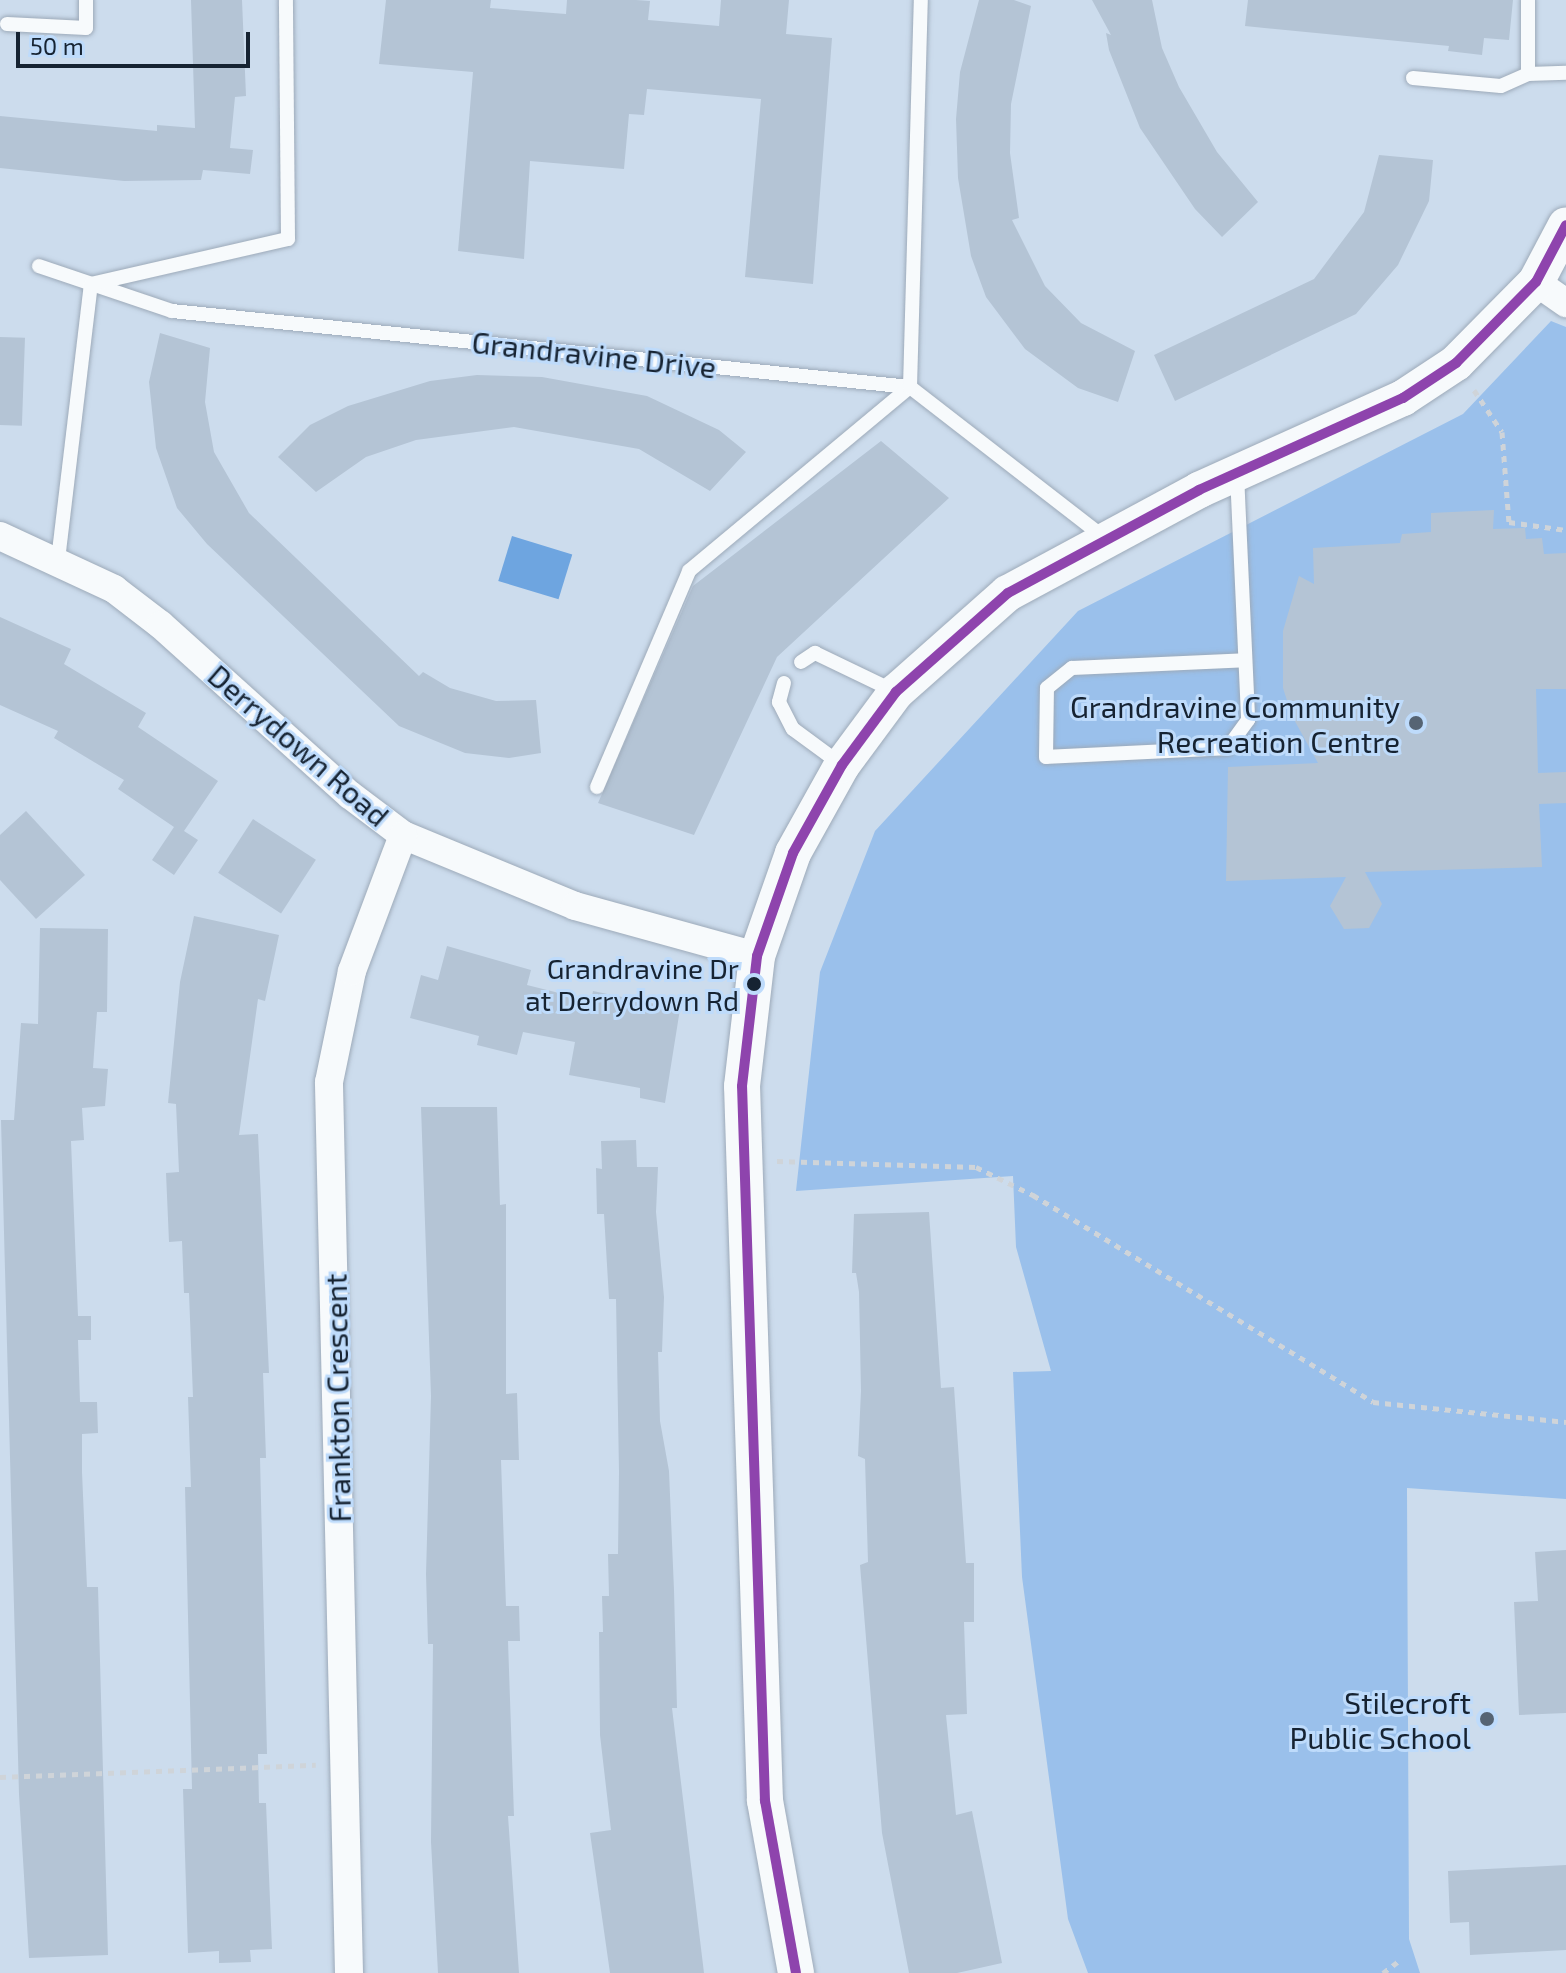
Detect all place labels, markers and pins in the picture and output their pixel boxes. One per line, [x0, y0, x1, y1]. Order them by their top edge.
place label: Grandravine Community Recreation Centre [1070, 688, 1400, 758]
marker: Grandravine Community Recreation Centre [1407, 714, 1425, 732]
place label: Grandravine Dr at Derrydown Rd [525, 951, 739, 1017]
marker: Grandravine Dr at Derrydown Rd [746, 976, 762, 992]
place label: Stilecroft Public School [1289, 1684, 1471, 1754]
marker: Stilecroft Public School [1478, 1710, 1496, 1728]

